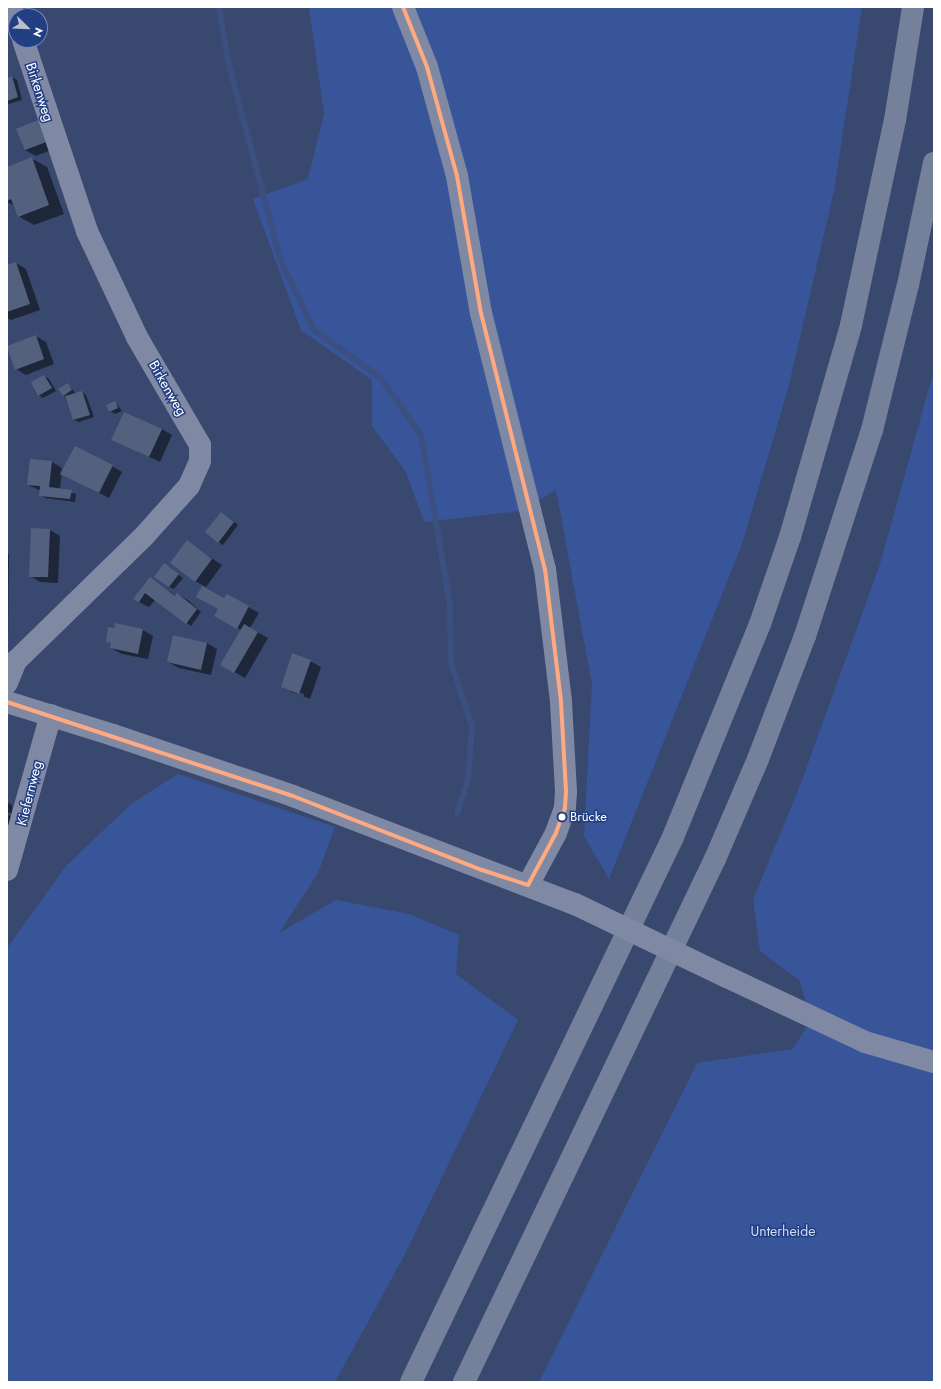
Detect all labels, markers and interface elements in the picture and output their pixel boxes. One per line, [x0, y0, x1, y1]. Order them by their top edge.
north arrow [8, 8, 48, 48]
text: N [29, 25, 47, 39]
street label: Birkenweg [23, 60, 57, 124]
street label: Birkenweg [145, 357, 191, 419]
street label: Kiefernweg [13, 759, 45, 827]
place label: Brücke [570, 809, 607, 825]
marker: Brücke [557, 812, 567, 822]
park label: Unterheide [751, 1223, 815, 1239]

